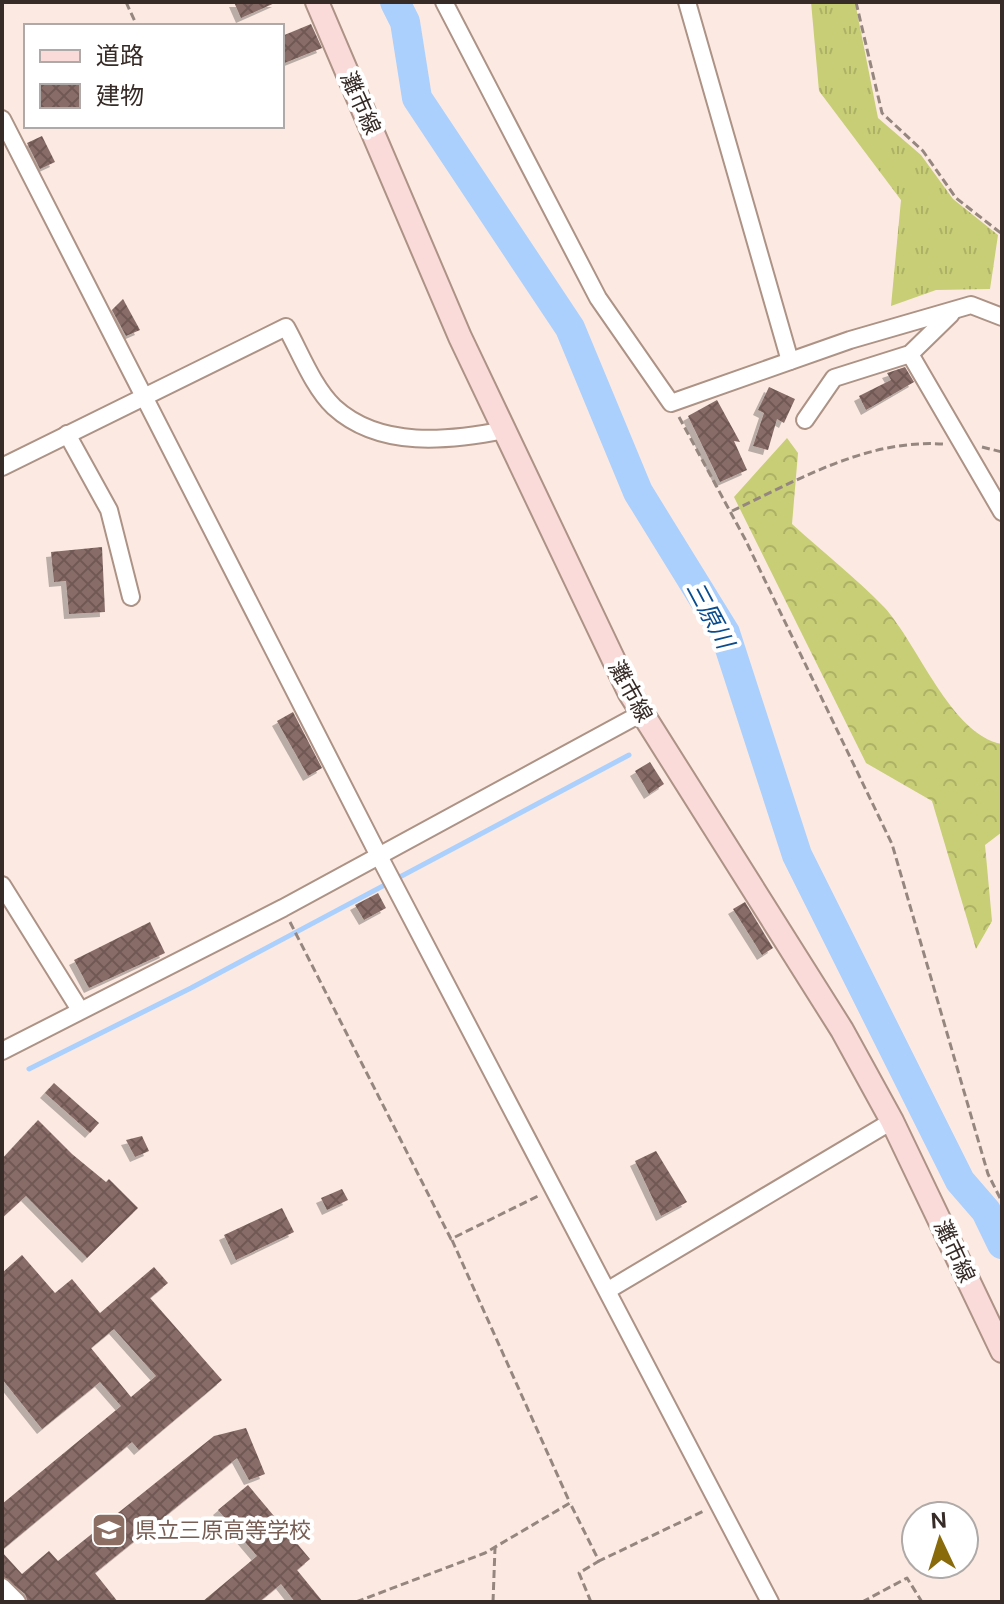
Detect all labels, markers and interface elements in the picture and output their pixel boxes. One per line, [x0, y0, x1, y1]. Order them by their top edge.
legend [24, 24, 284, 128]
text: 道路 [96, 40, 144, 71]
street label: 灘市線 [334, 67, 387, 139]
text: 建物 [96, 80, 144, 111]
water label: 三原川 [680, 576, 742, 656]
street label: 灘市線 [602, 655, 659, 727]
street label: 灘市線 [927, 1215, 982, 1287]
north arrow [900, 1500, 980, 1580]
text: N [930, 1506, 948, 1536]
school or university icon: 県立三原高等学校 [90, 1511, 128, 1549]
place label: 県立三原高等学校 [135, 1516, 311, 1545]

